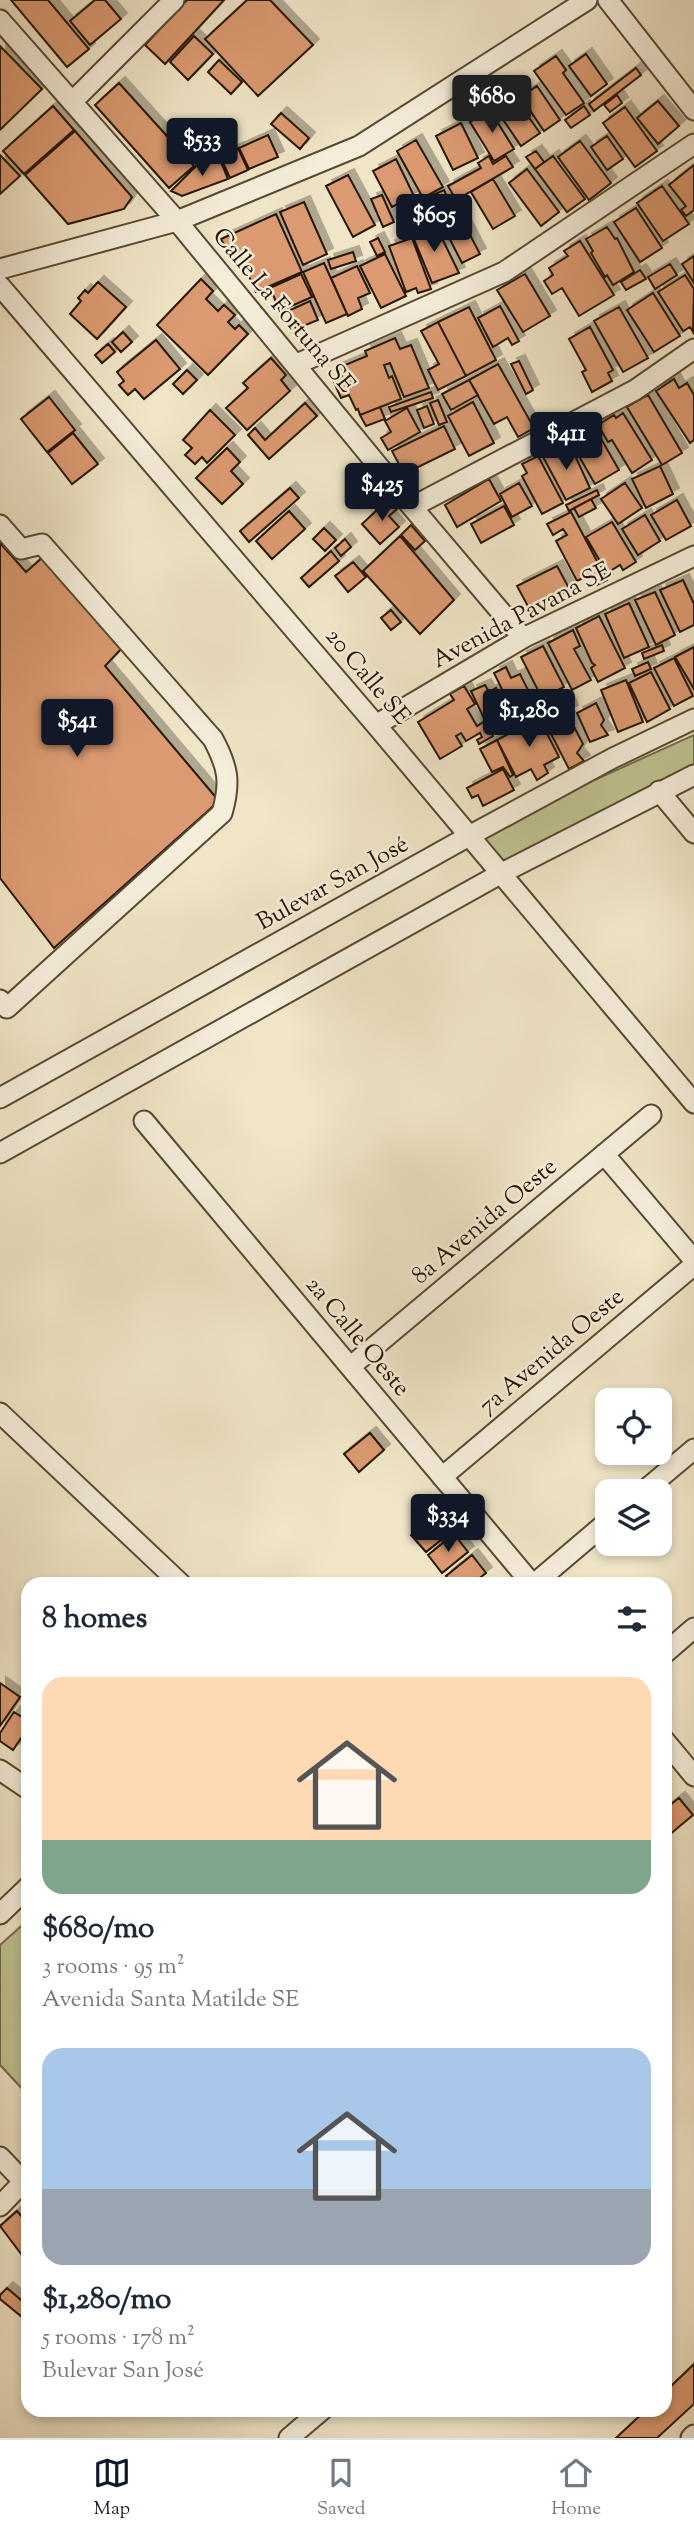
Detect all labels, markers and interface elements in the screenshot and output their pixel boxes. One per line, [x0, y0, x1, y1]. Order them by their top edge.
pin: $680 [451, 76, 533, 135]
text: $680 [468, 81, 516, 114]
pin: $533 [161, 118, 243, 178]
text: $533 [183, 124, 221, 157]
pin: $605 [393, 194, 475, 254]
text: $605 [412, 200, 456, 233]
street label: Calle La Fortuna SE [204, 221, 363, 401]
pin: $411 [525, 412, 607, 472]
text: $411 [546, 418, 586, 451]
pin: $425 [341, 463, 423, 523]
text: $425 [361, 469, 403, 502]
street label: Avenida Pavana SE [426, 554, 618, 678]
street label: 20 Calle SE [316, 621, 418, 733]
pin: $1,280 [472, 690, 586, 749]
text: $1,280 [499, 695, 559, 728]
pin: $541 [36, 700, 118, 759]
text: $541 [57, 705, 97, 738]
street label: Bulevar San José [251, 828, 415, 940]
street label: 8a Avenida Oeste [405, 1151, 565, 1293]
street label: 2a Calle Oeste [297, 1270, 417, 1404]
street label: 7a Avenida Oeste [472, 1281, 632, 1423]
map controls [595, 1388, 672, 1556]
button: locate [595, 1388, 672, 1465]
button: layers [595, 1479, 672, 1556]
pin: $334 [407, 1494, 489, 1554]
text: $334 [427, 1500, 469, 1533]
text: 8 homes [42, 1598, 147, 1641]
icon: filters [613, 1600, 651, 1638]
icon: home [284, 1722, 410, 1848]
text: $680/mo [42, 1908, 155, 1951]
text: 3 rooms · 95 m² [42, 1951, 185, 1984]
text: Avenida Santa Matilde SE [42, 1984, 299, 2017]
icon: home [284, 2093, 410, 2219]
text: $1,280/mo [42, 2279, 171, 2322]
text: 5 rooms · 178 m² [42, 2322, 195, 2355]
text: Bulevar San José [42, 2355, 204, 2388]
tab: Map [93, 2454, 131, 2523]
tab: Saved [317, 2454, 365, 2523]
tab: Home [551, 2454, 601, 2523]

